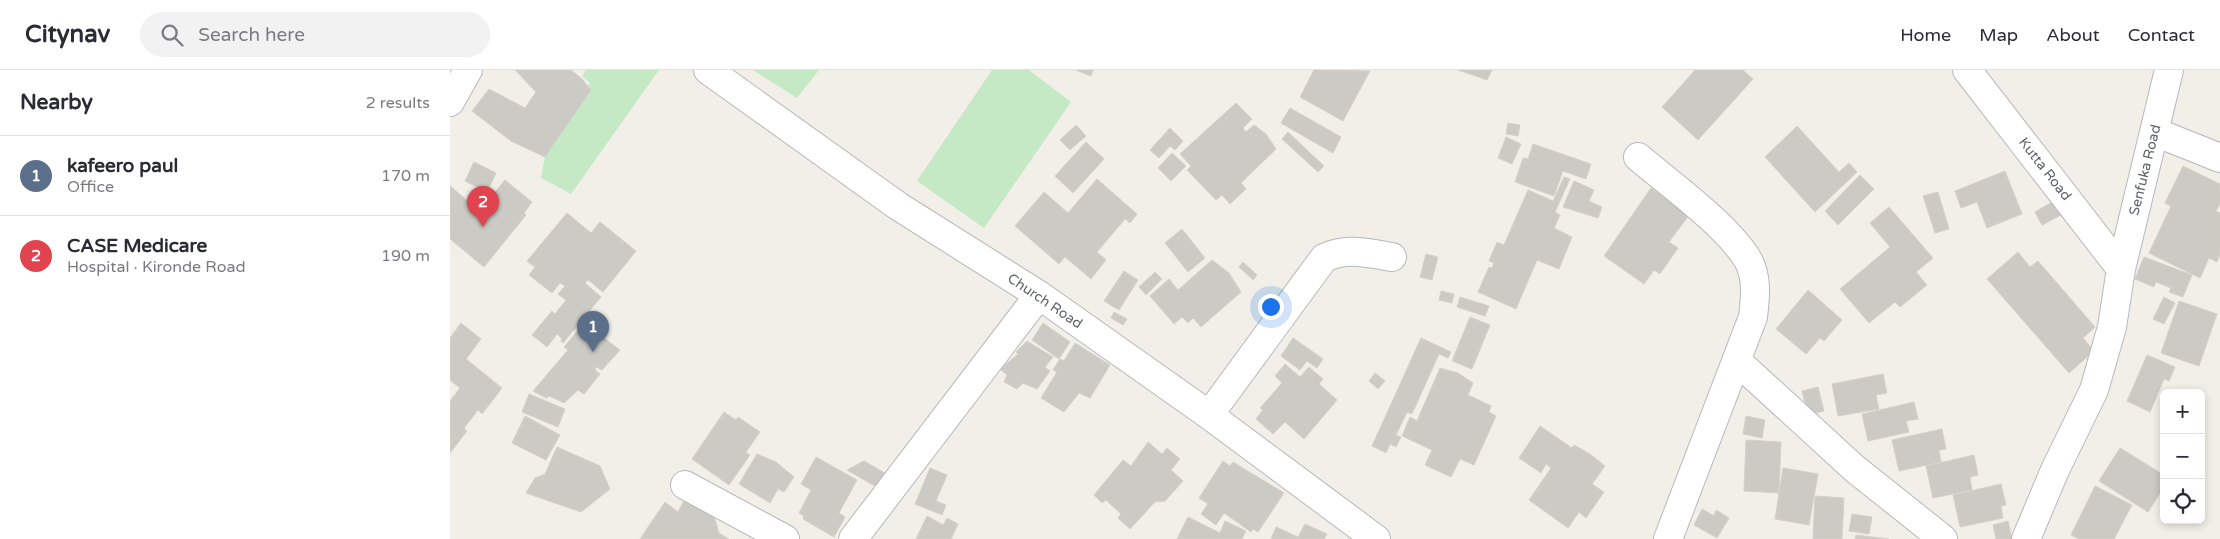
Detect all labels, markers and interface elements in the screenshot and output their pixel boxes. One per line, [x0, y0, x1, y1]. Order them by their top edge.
search box [140, 12, 490, 57]
text: Citynav [25, 20, 110, 49]
icon: search [158, 21, 186, 49]
text: Search here [198, 24, 305, 46]
text: Home [1900, 24, 1951, 46]
text: Map [1979, 24, 2018, 46]
text: About [2046, 24, 2100, 46]
text: Contact [2128, 24, 2195, 46]
text: Nearby [20, 90, 93, 115]
text: 2 results [366, 93, 430, 113]
street label: Senfuka Road [2126, 123, 2164, 217]
street label: Kutta Road [2015, 134, 2075, 204]
text: kafeero paul [67, 155, 178, 177]
text: 1 [31, 166, 41, 186]
text: 170 m [381, 166, 430, 186]
text: Office [67, 177, 114, 197]
pin: 2 [467, 186, 499, 227]
text: CASE Medicare [67, 235, 207, 257]
text: 2 [31, 246, 41, 266]
text: 190 m [381, 246, 430, 266]
text: Hospital · Kironde Road [67, 257, 246, 277]
street label: Church Road [1004, 270, 1086, 332]
your location [1258, 294, 1284, 320]
pin: 1 [577, 311, 609, 352]
map controls [2160, 389, 2205, 524]
button: + [2160, 389, 2205, 434]
button: − [2160, 434, 2205, 479]
button: locate [2160, 479, 2205, 524]

